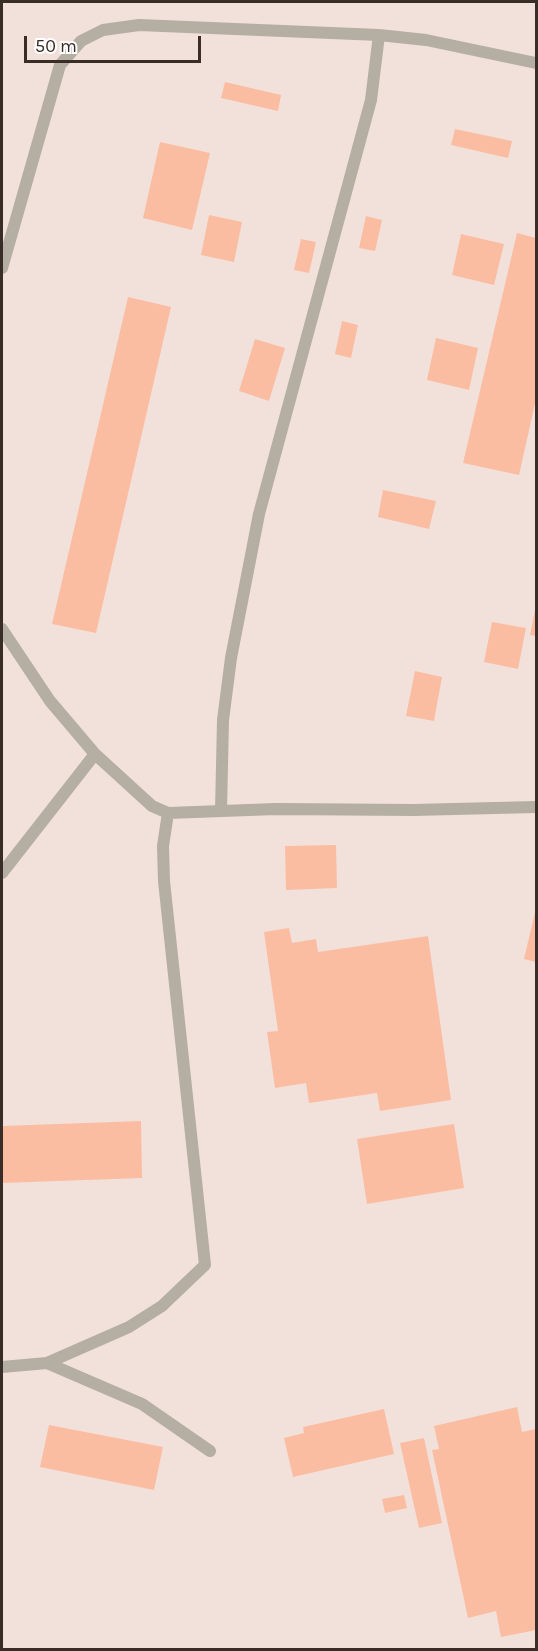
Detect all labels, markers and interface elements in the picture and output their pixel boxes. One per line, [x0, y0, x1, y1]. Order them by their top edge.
scale bar [27, 24, 204, 62]
text: 50 m [35, 35, 77, 57]

